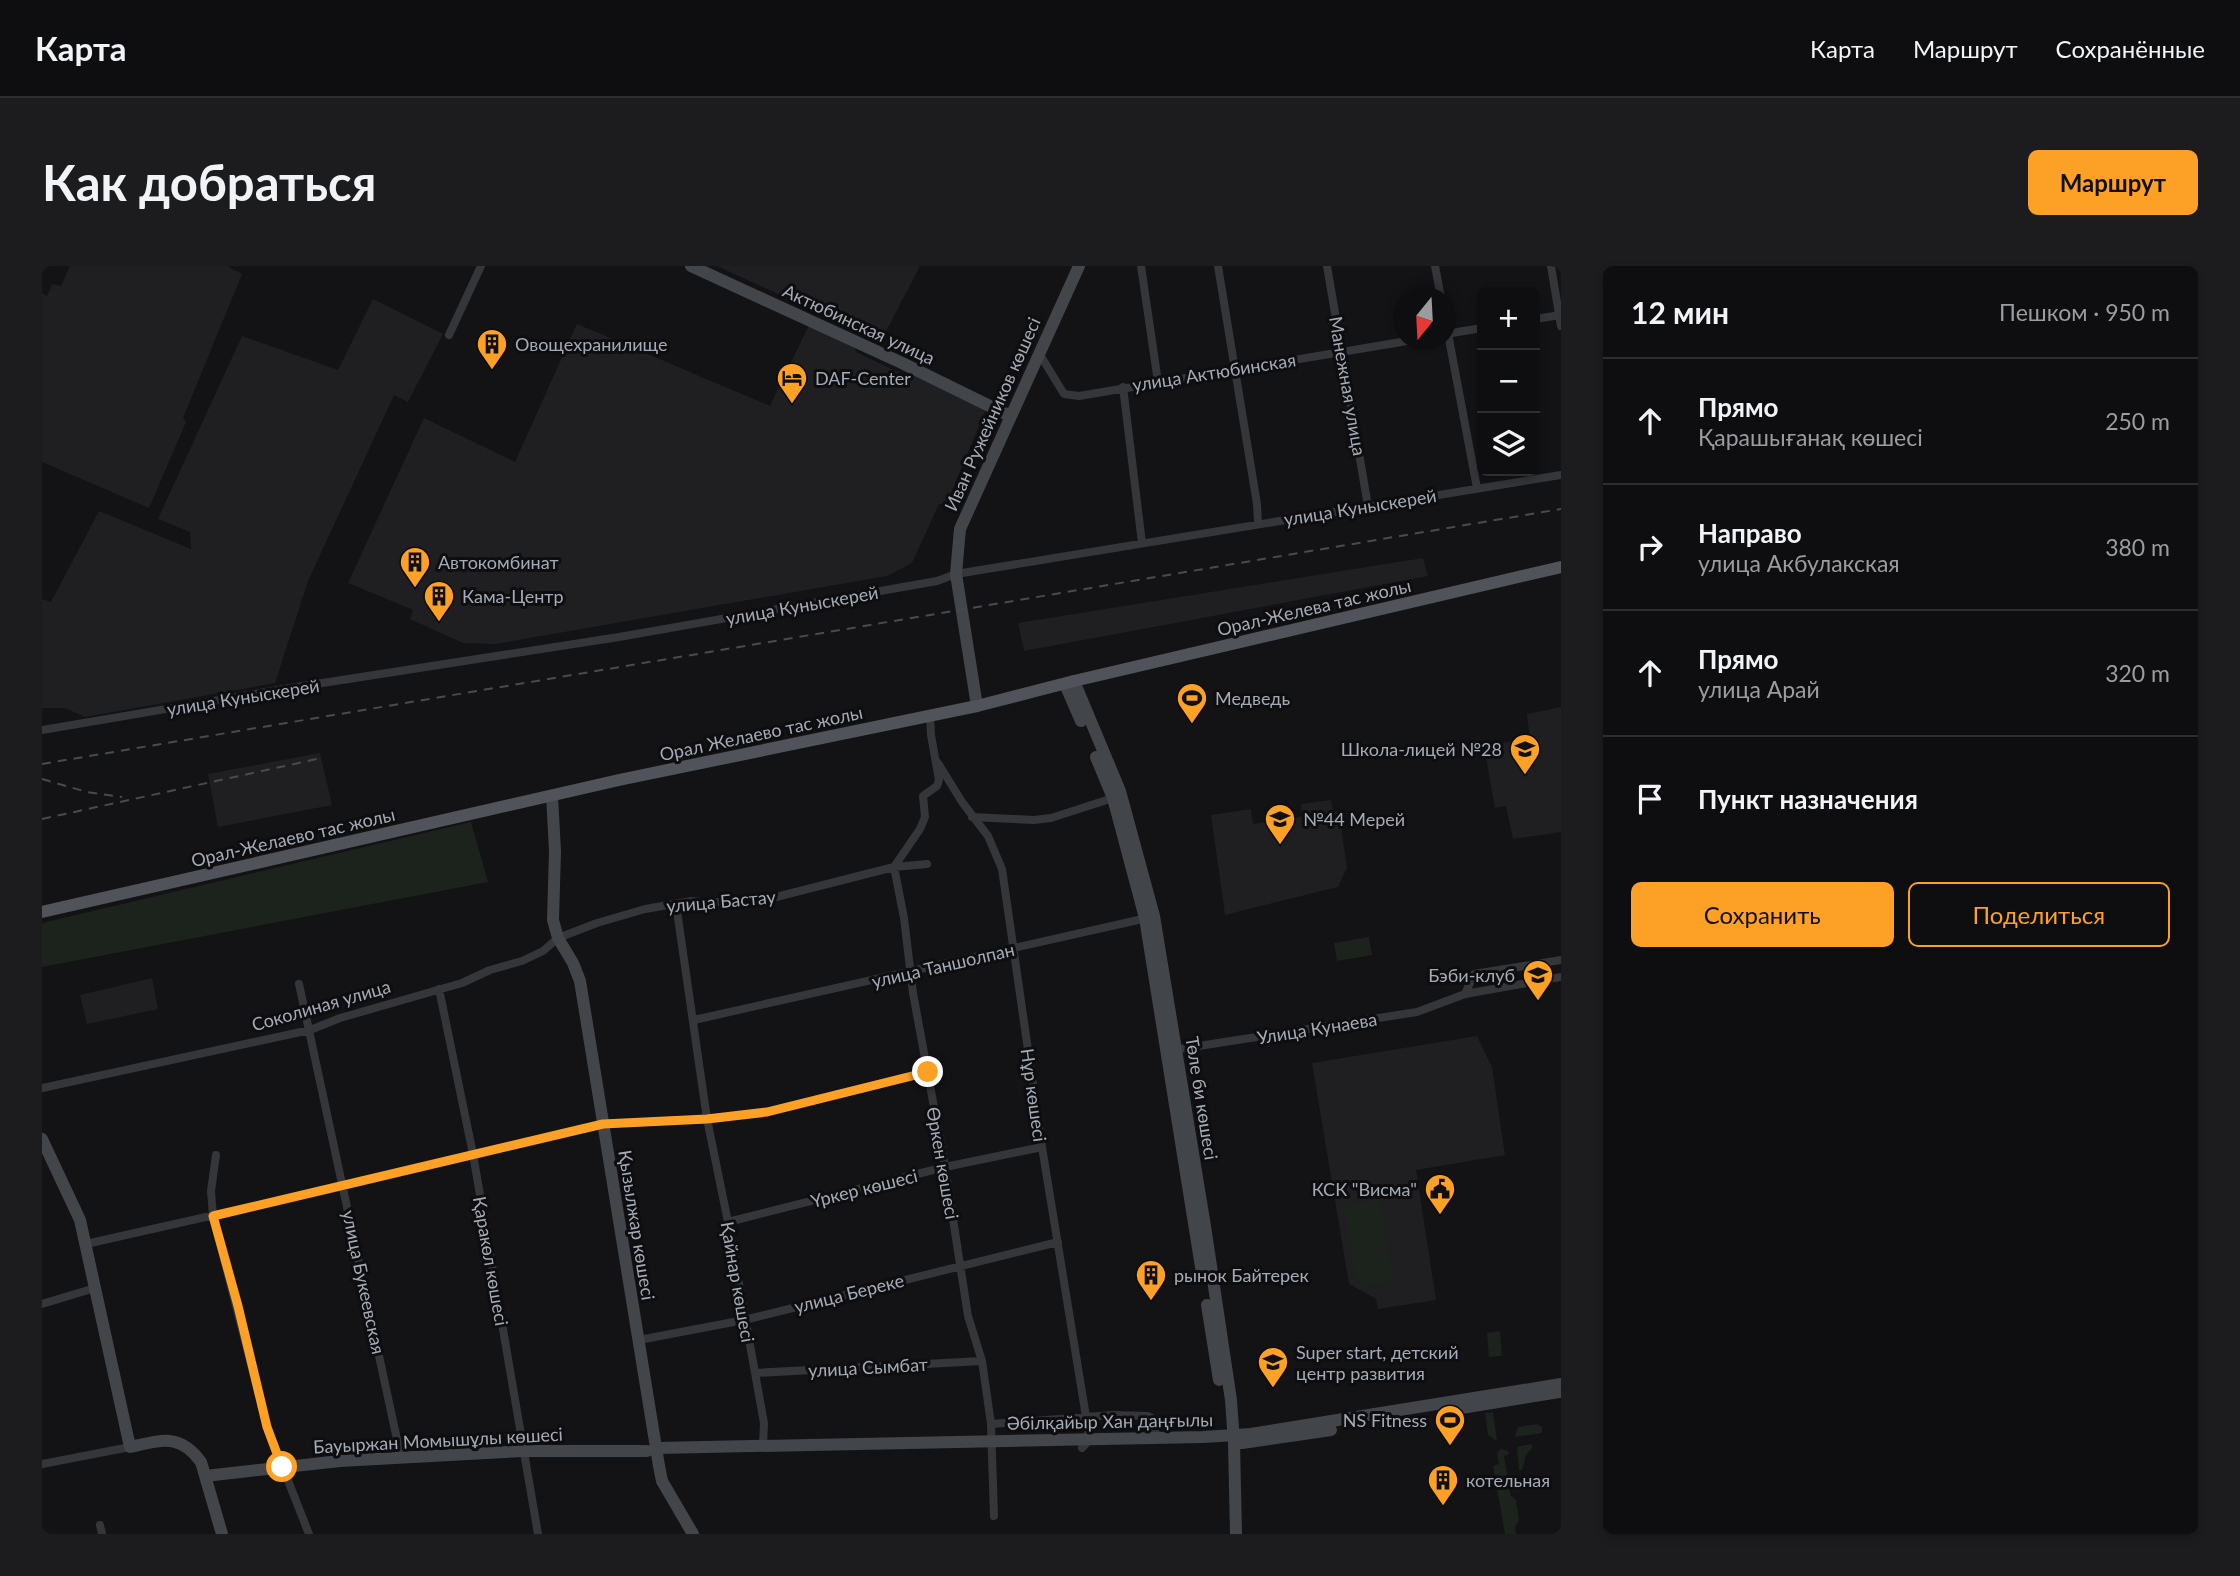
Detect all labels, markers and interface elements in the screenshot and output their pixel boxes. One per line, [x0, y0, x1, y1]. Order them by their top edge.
text: Карта [35, 28, 126, 68]
text: Карта [1810, 34, 1875, 63]
text: Маршрут [1913, 34, 2018, 63]
text: Сохранённые [2056, 34, 2205, 63]
button: Маршрут [2028, 150, 2198, 215]
text: Как добраться [42, 153, 376, 211]
street label: Актюбинская улица [780, 279, 938, 369]
north arrow [1393, 287, 1456, 350]
map controls [1477, 287, 1540, 476]
button: + [1477, 287, 1540, 350]
text: 12 мин [1631, 294, 1729, 330]
text: Пешком · 950 m [1999, 298, 2170, 326]
street label: Иван Ружейников көшесі [939, 314, 1045, 514]
street label: Манежная улица [1325, 315, 1371, 457]
building icon: Овощехранилище [475, 327, 509, 371]
place label: Овощехранилище [515, 333, 667, 355]
street label: улица Актюбинская [1131, 348, 1297, 396]
button: − [1477, 350, 1540, 413]
hotel icon: DAF-Center [775, 361, 809, 405]
place label: DAF-Center [815, 367, 911, 389]
text: Прямо [1698, 391, 1779, 423]
icon: ahead [1631, 402, 1669, 440]
text: 250 m [2105, 407, 2170, 435]
button: layers [1477, 413, 1540, 476]
text: Қарашығанақ көшесі [1698, 423, 1923, 451]
street label: улица Куныскерей [1282, 484, 1438, 530]
text: Направо [1698, 517, 1802, 549]
icon: right [1631, 528, 1669, 566]
text: 380 m [2105, 533, 2170, 561]
building icon: Автокомбинат [398, 545, 432, 589]
text: улица Акбулакская [1698, 549, 1900, 577]
place label: Автокомбинат [438, 551, 559, 573]
street label: Орал-Желева тас жолы [1215, 574, 1413, 640]
building icon: Кама-Центр [422, 579, 456, 623]
street label: улица Куныскерей [724, 581, 880, 629]
place label: Кама-Центр [462, 585, 564, 607]
text: Прямо [1698, 643, 1779, 675]
icon: ahead [1631, 654, 1669, 692]
text: 320 m [2105, 659, 2170, 687]
street label: улица Куныскерей [165, 674, 321, 720]
text: улица Арай [1698, 675, 1820, 703]
sports icon: Медведь [1175, 681, 1209, 725]
place label: Медведь [1215, 687, 1290, 709]
street label: Орал Желаево тас жолы [657, 701, 865, 765]
school or university icon: Школа-лицей №28 [1508, 732, 1542, 776]
place label: Школа-лицей №28 [1341, 738, 1502, 760]
icon: arrive [1631, 780, 1669, 818]
text: Пункт назначения [1698, 783, 1918, 815]
school or university icon: №44 Мерей [1263, 802, 1297, 846]
street label: Орал-Желаево тас жолы [189, 803, 397, 871]
place label: №44 Мерей [1303, 808, 1405, 830]
button: Сохранить [1631, 882, 1894, 947]
button: Поделиться [1908, 882, 2170, 947]
street label: улица Бастау [666, 885, 777, 917]
street label: улица Таншолпан [869, 938, 1017, 992]
school or university icon: Бэби-клуб [1521, 958, 1555, 1002]
place label: Бэби-клуб [1428, 964, 1515, 986]
street label: Соколиная улица [249, 975, 393, 1035]
street label: Улица Кунаева [1256, 1008, 1378, 1048]
street label: Төле би көшесі [1181, 1035, 1223, 1161]
street label: Нұр көшесі [1017, 1047, 1051, 1143]
route end [912, 1056, 943, 1087]
street label: Өркен көшесі [922, 1105, 964, 1221]
street label: Қызылжар көшесі [614, 1148, 660, 1302]
street label: Үркер көшесі [808, 1164, 920, 1212]
public building icon: КСК "Висма" [1423, 1172, 1457, 1216]
place label: КСК "Висма" [1312, 1178, 1417, 1200]
street label: Қаракөл көшесі [469, 1195, 513, 1327]
street label: улица Букеевская [338, 1208, 390, 1356]
street label: Қайнар көшесі [717, 1220, 759, 1344]
building icon: рынок Байтерек [1134, 1258, 1168, 1302]
place label: рынок Байтерек [1174, 1264, 1310, 1286]
street label: улица Береке [792, 1269, 906, 1317]
place label: Super start, детский центр развития [1296, 1341, 1459, 1384]
school or university icon: Super start, детский центр развития [1256, 1345, 1290, 1389]
street label: улица Сымбат [808, 1353, 928, 1381]
sports icon: NS Fitness [1433, 1403, 1467, 1447]
street label: Әбілқайыр Хан даңғылы [1007, 1408, 1213, 1434]
place label: NS Fitness [1343, 1409, 1427, 1431]
street label: Бауыржан Момышұлы көшесі [313, 1422, 563, 1458]
route start [266, 1451, 297, 1482]
building icon: котельная [1426, 1463, 1460, 1507]
place label: котельная [1466, 1469, 1550, 1491]

